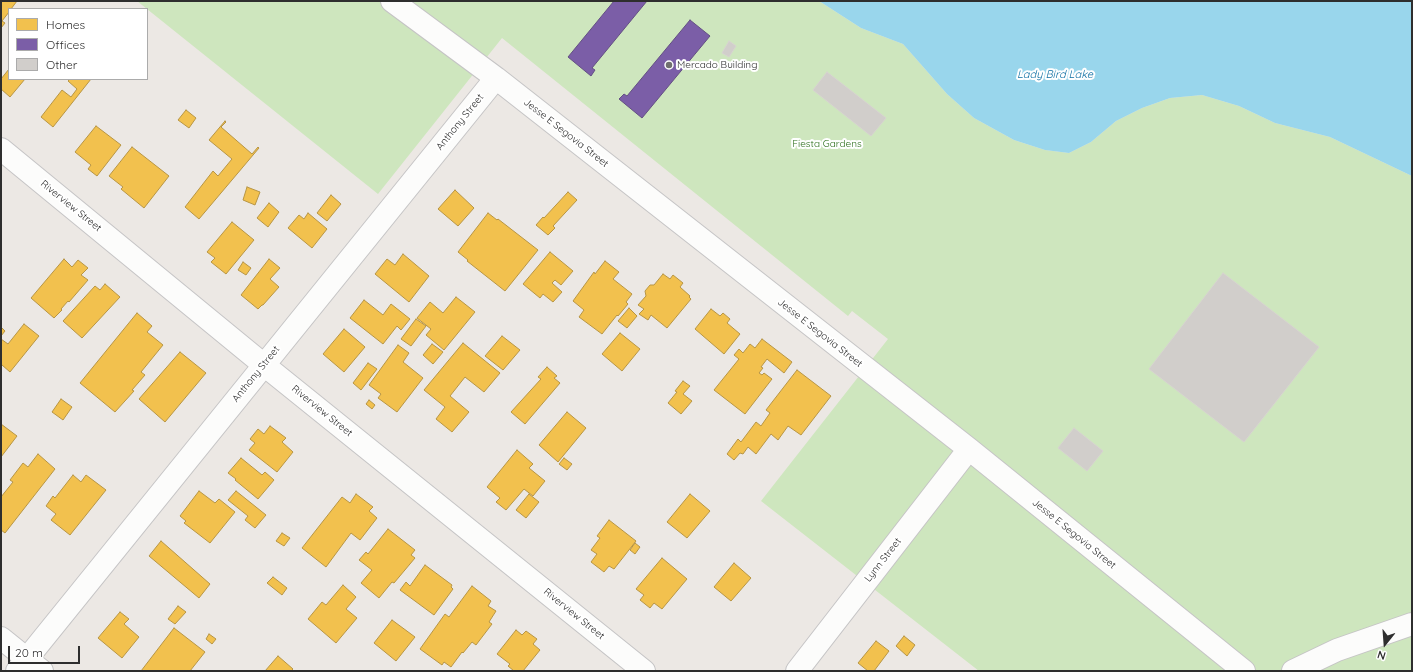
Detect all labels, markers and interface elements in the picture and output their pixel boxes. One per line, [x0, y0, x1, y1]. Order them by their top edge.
legend [8, 8, 148, 80]
text: Homes [46, 17, 85, 32]
text: Offices [46, 37, 85, 52]
text: Other [46, 57, 77, 72]
place label: Mercado Building [677, 59, 757, 71]
marker: Mercado Building [664, 60, 674, 70]
water label: Lady Bird Lake [1017, 68, 1093, 82]
street label: Anthony Street [434, 91, 486, 153]
street label: Jesse E Segovia Street [521, 96, 611, 170]
park label: Fiesta Gardens [792, 138, 862, 150]
street label: Riverview Street [38, 178, 104, 234]
street label: Jesse E Segovia Street [775, 296, 865, 370]
street label: Anthony Street [230, 343, 282, 405]
street label: Riverview Street [289, 383, 355, 439]
street label: Jesse E Segovia Street [1030, 497, 1118, 571]
street label: Lynn Street [862, 536, 904, 584]
street label: Riverview Street [541, 586, 607, 642]
north arrow [1365, 624, 1405, 664]
scale bar [10, 638, 82, 664]
text: 20 m [15, 645, 43, 660]
text: N [1376, 648, 1387, 663]

